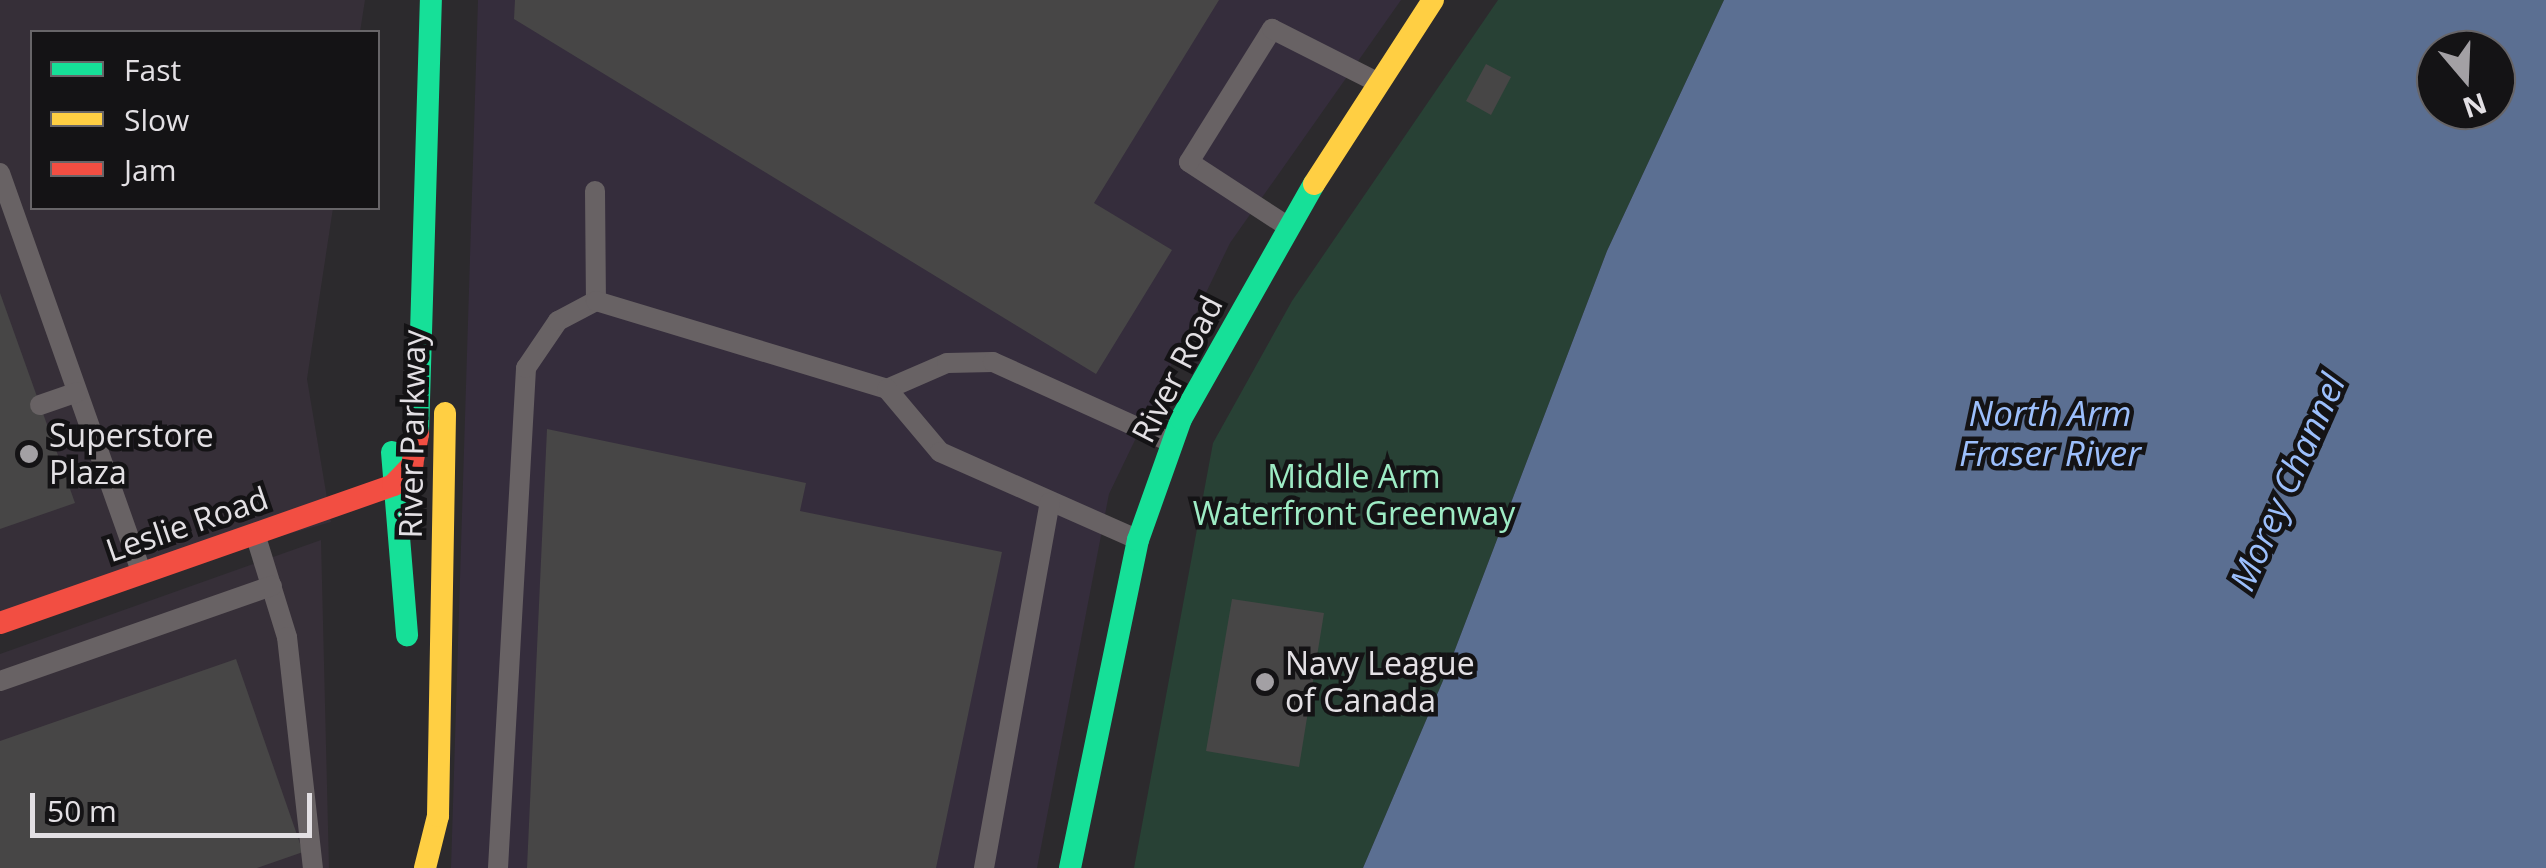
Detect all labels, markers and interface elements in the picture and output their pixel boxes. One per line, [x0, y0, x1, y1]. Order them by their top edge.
legend [30, 30, 380, 210]
north arrow [2416, 30, 2516, 130]
text: Fast [124, 49, 181, 90]
text: N [2458, 85, 2492, 128]
text: Slow [124, 99, 189, 140]
text: Jam [124, 149, 177, 190]
street label: River Road [1124, 289, 1230, 449]
street label: River Parkway [391, 329, 433, 539]
water label: Morey Channel [2221, 367, 2353, 597]
water label: North Arm Fraser River [1959, 392, 2141, 474]
place label: Superstore Plaza [49, 417, 214, 492]
marker: Superstore Plaza [18, 443, 40, 465]
park label: Middle Arm Waterfront Greenway [1193, 458, 1515, 533]
street label: Leslie Road [101, 478, 273, 570]
place label: Navy League of Canada [1285, 645, 1475, 720]
marker: Navy League of Canada [1254, 671, 1276, 693]
scale bar [35, 773, 318, 835]
text: 50 m [47, 790, 117, 831]

